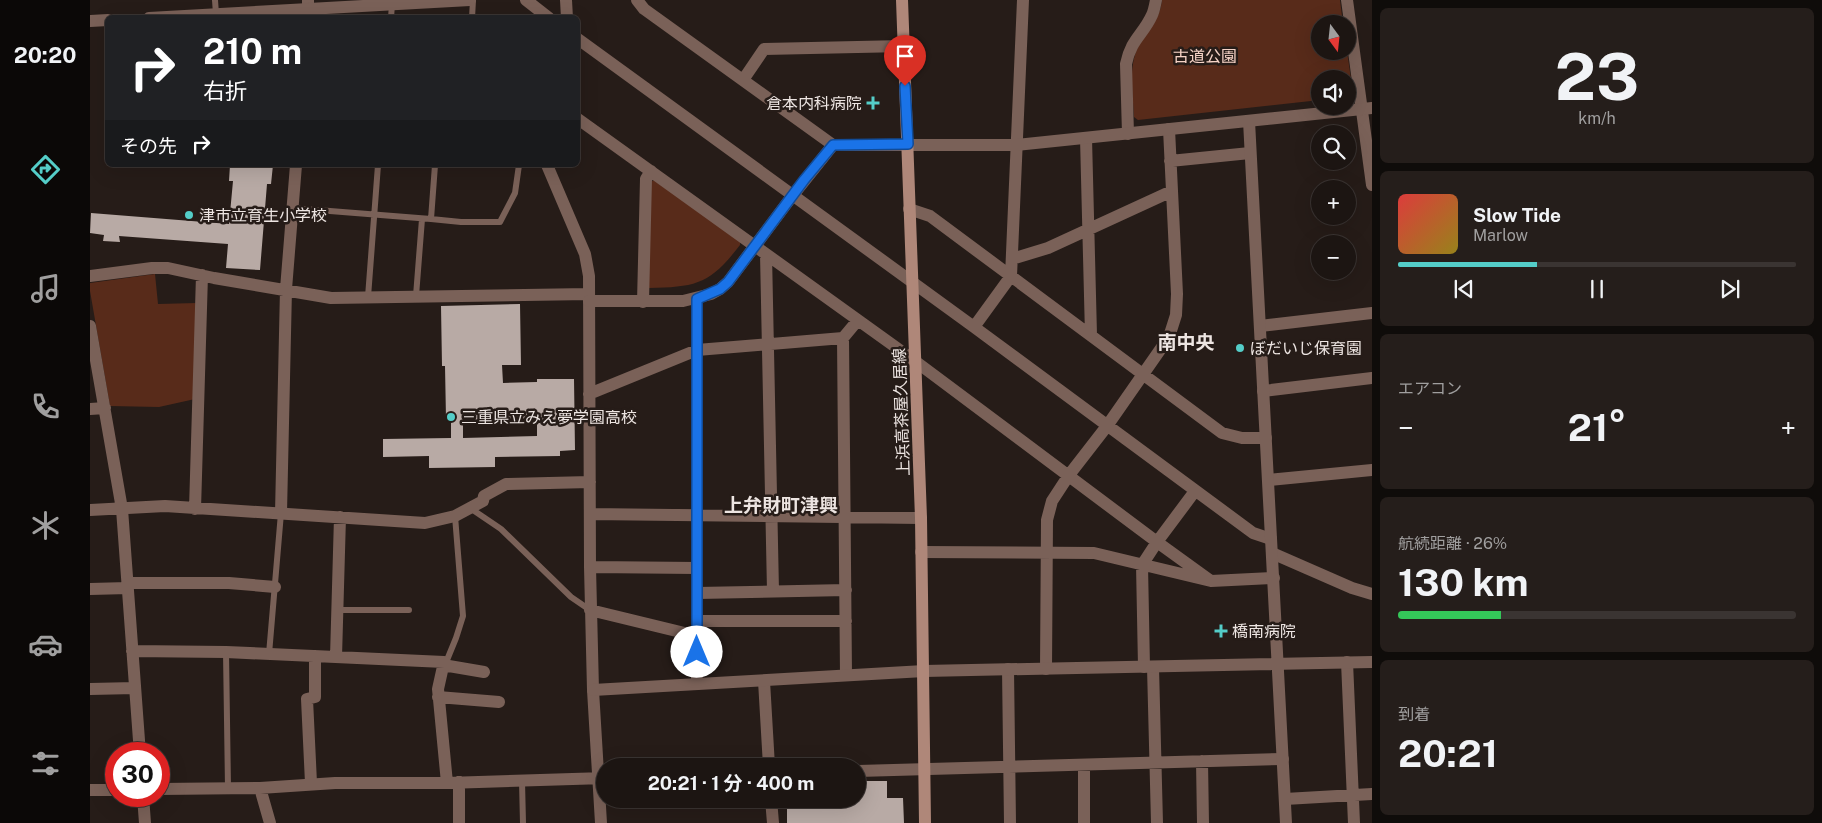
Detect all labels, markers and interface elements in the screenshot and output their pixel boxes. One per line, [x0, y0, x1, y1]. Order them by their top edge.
north arrow [1311, 15, 1356, 60]
map controls [1311, 15, 1356, 280]
text: 210 m [203, 31, 302, 72]
icon: right [120, 35, 185, 100]
pin [884, 35, 926, 86]
text: 23 [1555, 38, 1639, 115]
text: 20:20 [14, 42, 76, 68]
icon: arrive [891, 42, 919, 70]
park label: 古道公園 [1173, 47, 1237, 66]
button: sound [1311, 70, 1356, 115]
text: 右折 [203, 78, 247, 104]
place label: 倉本内科病院 [766, 94, 862, 113]
marker: 倉本内科病院 [866, 96, 880, 110]
text: km/h [1578, 109, 1616, 128]
button: search [1311, 125, 1356, 170]
icon: right [187, 130, 215, 158]
text: その先 [120, 135, 177, 157]
icon: directions [28, 152, 63, 187]
button: + [1311, 180, 1356, 225]
text: Slow Tide [1473, 204, 1561, 226]
place label: 津市立育生小学校 [199, 206, 327, 225]
marker: 津市立育生小学校 [183, 209, 195, 221]
text: Marlow [1473, 226, 1528, 245]
button: − [1311, 235, 1356, 280]
icon: music [28, 271, 63, 306]
icon: previous [1450, 275, 1478, 303]
icon: pause [1583, 275, 1611, 303]
icon: next [1716, 275, 1744, 303]
district label: 南中央 [1157, 331, 1215, 353]
place label: ぼだいじ保育園 [1250, 339, 1362, 358]
marker: ぼだいじ保育園 [1234, 342, 1246, 354]
street label: 上浜高茶屋久居線 [890, 348, 913, 476]
text: エアコン [1398, 379, 1462, 398]
icon: phone [28, 389, 63, 424]
text: 21° [1568, 405, 1626, 450]
place label: 三重県立みえ夢学園高校 [461, 408, 637, 427]
marker: 三重県立みえ夢学園高校 [445, 411, 457, 423]
text: − [1398, 411, 1414, 444]
text: + [1780, 411, 1796, 444]
district label: 上弁財町津興 [724, 494, 838, 516]
icon: climate [28, 508, 63, 543]
text: 航続距離 · 26% [1398, 534, 1507, 553]
text: 130 km [1398, 560, 1529, 605]
place label: 橋南病院 [1232, 622, 1296, 641]
marker: 橋南病院 [1214, 624, 1228, 638]
position arrow [670, 625, 722, 677]
icon: car [28, 627, 63, 662]
text: 到着 [1398, 705, 1430, 724]
text: 20:21 [1398, 731, 1498, 776]
speed limit sign: 30 [105, 742, 170, 807]
icon: filters [28, 746, 63, 781]
text: 20:21 · 1 分 · 400 m [648, 772, 814, 794]

